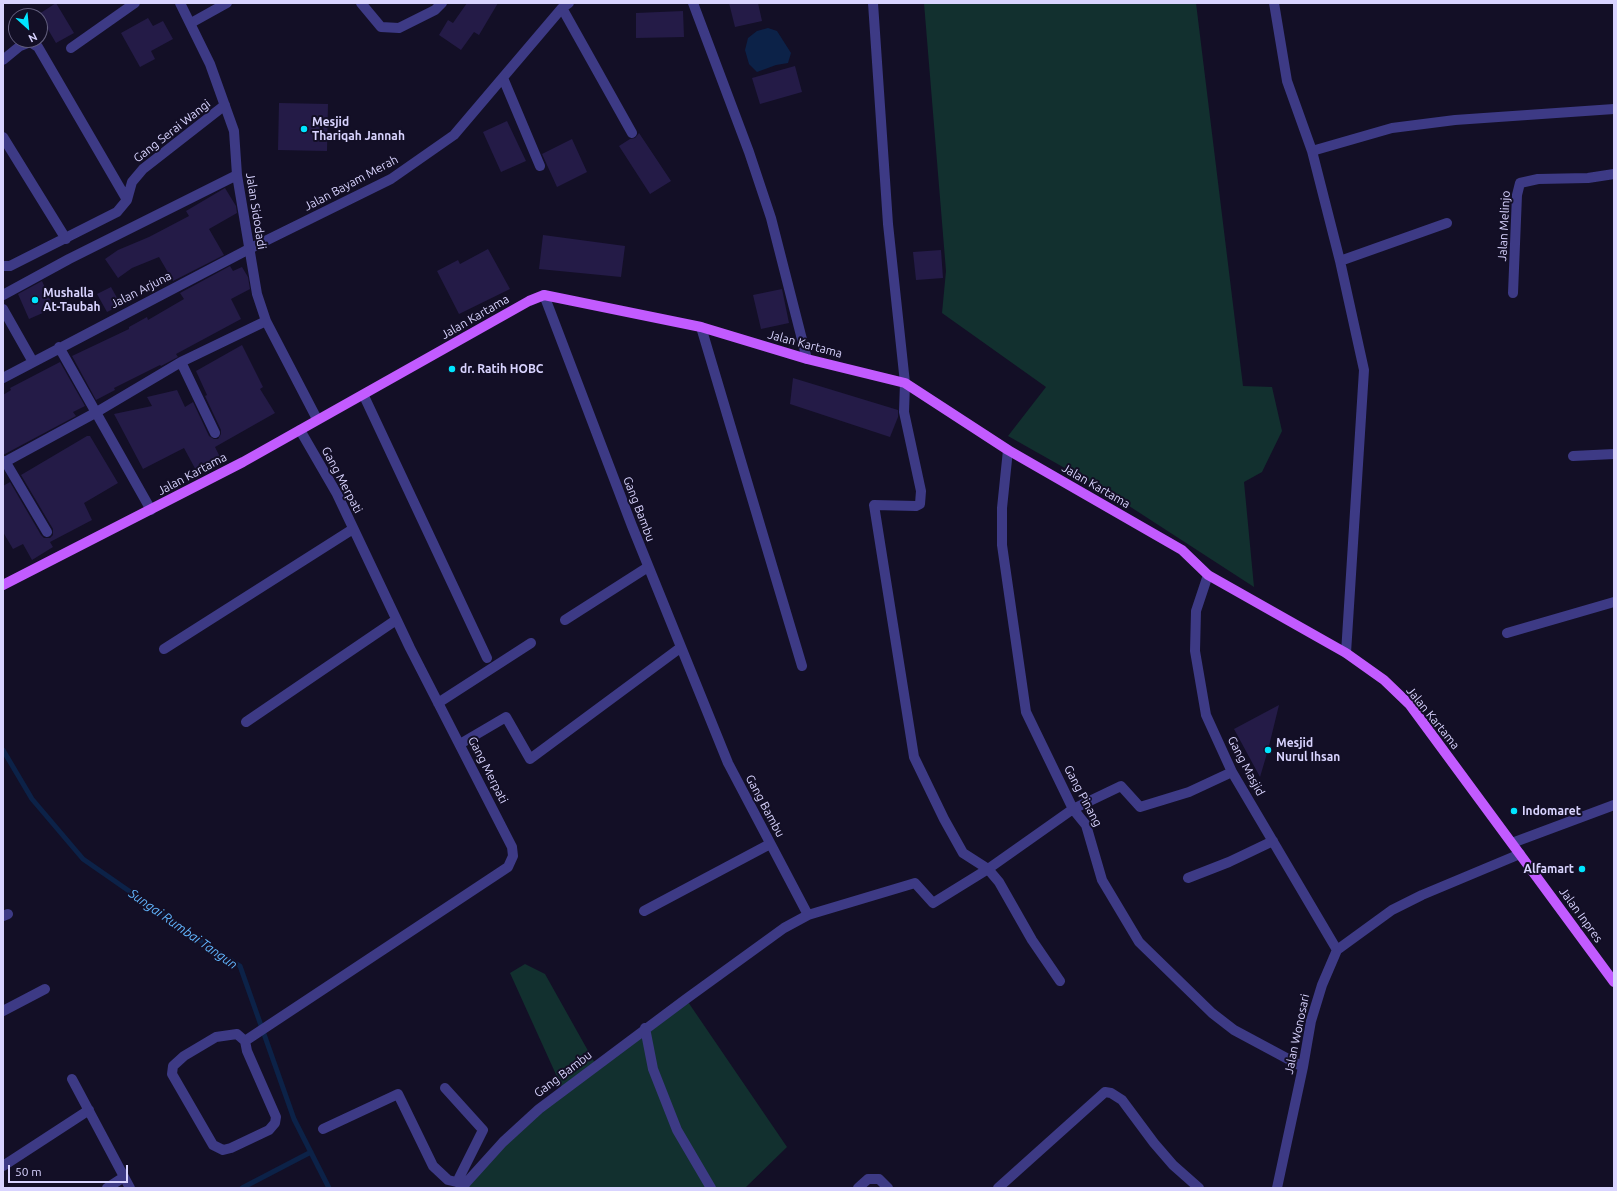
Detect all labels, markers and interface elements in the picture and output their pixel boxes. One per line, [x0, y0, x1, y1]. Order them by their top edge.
north arrow [8, 8, 48, 48]
text: N [27, 31, 39, 45]
street label: Gang Serai Wangi [131, 97, 213, 165]
place label: Mesjid Thariqah Jannah [312, 115, 405, 143]
marker: Mesjid Thariqah Jannah [299, 124, 309, 134]
street label: Jalan Bayam Merah [302, 152, 400, 214]
street label: Jalan Sidodadi [243, 172, 269, 250]
street label: Jalan Melinjo [1495, 190, 1513, 262]
street label: Jalan Arjuna [108, 269, 174, 311]
place label: Mushalla At-Taubah [43, 286, 100, 314]
street label: Jalan Kartama [438, 292, 512, 342]
marker: Mushalla At-Taubah [30, 295, 40, 305]
street label: Jalan Kartama [766, 327, 844, 361]
place label: dr. Ratih HOBC [460, 362, 544, 376]
marker: dr. Ratih HOBC [447, 364, 457, 374]
street label: Gang Merpati [318, 444, 366, 516]
street label: Jalan Kartama [155, 450, 229, 498]
street label: Jalan Kartama [1059, 461, 1133, 511]
street label: Gang Bambu [620, 474, 658, 544]
street label: Jalan Kartama [1403, 684, 1463, 752]
street label: Gang Merpati [465, 734, 511, 806]
street label: Gang Masjid [1224, 734, 1268, 798]
place label: Mesjid Nurul Ihsan [1276, 736, 1340, 764]
marker: Mesjid Nurul Ihsan [1263, 745, 1273, 755]
street label: Gang Pinang [1061, 763, 1105, 829]
street label: Gang Bambu [743, 772, 787, 840]
place label: Indomaret [1522, 804, 1581, 818]
marker: Indomaret [1509, 806, 1519, 816]
place label: Alfamart [1524, 862, 1574, 876]
marker: Alfamart [1577, 864, 1587, 874]
street label: Jalan Inpres [1556, 885, 1606, 945]
water label: Sungai Rumbai Tangun [126, 886, 240, 972]
street label: Jalan Wonosari [1281, 993, 1313, 1075]
street label: Gang Bambu [531, 1048, 595, 1100]
scale bar [10, 1157, 130, 1183]
text: 50 m [15, 1165, 42, 1178]

